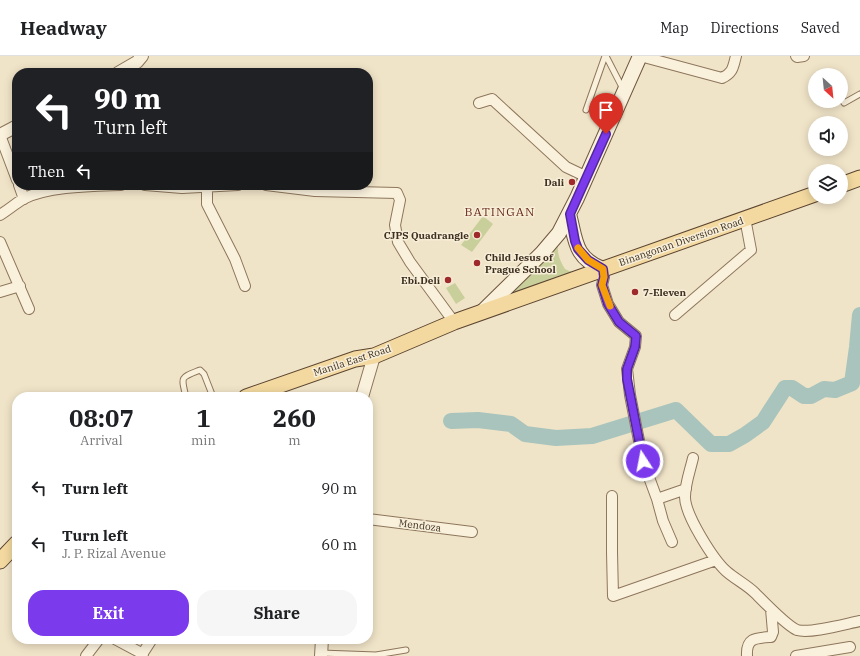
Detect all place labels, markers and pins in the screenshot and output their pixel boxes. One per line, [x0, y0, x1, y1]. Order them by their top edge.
pin [589, 93, 623, 134]
place label: Dali [544, 176, 565, 189]
marker: Dali [567, 177, 577, 187]
place label: CJPS Quadrangle [384, 229, 469, 242]
marker: CJPS Quadrangle [472, 230, 482, 240]
place label: Child Jesus of Prague School [485, 251, 556, 276]
marker: Child Jesus of Prague School [472, 258, 482, 268]
place label: Ebi.Deli [401, 274, 441, 287]
marker: Ebi.Deli [443, 275, 453, 285]
place label: 7-Eleven [643, 286, 687, 299]
marker: 7-Eleven [630, 287, 640, 297]

